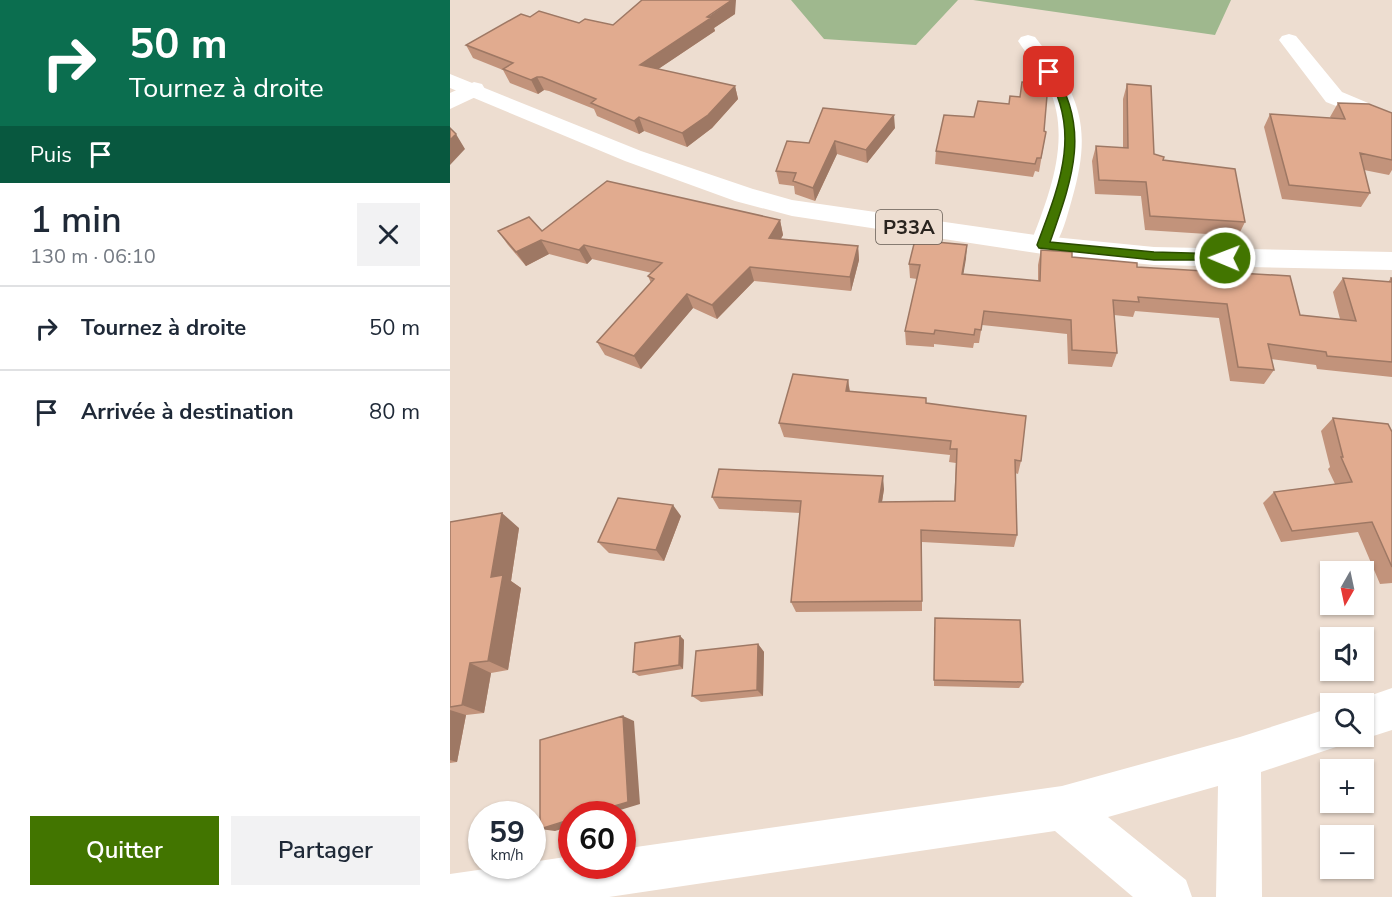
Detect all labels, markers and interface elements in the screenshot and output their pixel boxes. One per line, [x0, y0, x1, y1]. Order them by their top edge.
text: 50 m [129, 16, 228, 73]
icon: right [30, 24, 108, 102]
pin [1023, 46, 1074, 97]
icon: arrive [1032, 55, 1065, 88]
text: Tournez à droite [129, 70, 324, 107]
icon: arrive [84, 138, 117, 171]
text: Puis [30, 140, 72, 170]
text: 1 min [30, 196, 122, 245]
button: close [357, 203, 420, 266]
road number: P33A [876, 210, 942, 244]
position arrow [1193, 226, 1257, 290]
text: 130 m · 06:10 [30, 243, 156, 270]
icon: right [30, 312, 63, 345]
text: Tournez à droite [81, 313, 246, 343]
text: 50 m [369, 313, 420, 343]
icon: arrive [30, 396, 63, 429]
text: Arrivée à destination [81, 397, 294, 427]
text: 80 m [369, 397, 420, 427]
north arrow [1320, 561, 1374, 615]
map controls [1320, 561, 1374, 879]
button: sound [1320, 627, 1374, 681]
button: search [1320, 693, 1374, 747]
button: + [1320, 759, 1374, 813]
speed limit sign: 60 [558, 801, 636, 879]
text: 59 [489, 812, 525, 853]
button: Quitter [30, 816, 219, 885]
button: Partager [231, 816, 420, 885]
button: − [1320, 825, 1374, 879]
text: km/h [490, 845, 524, 865]

